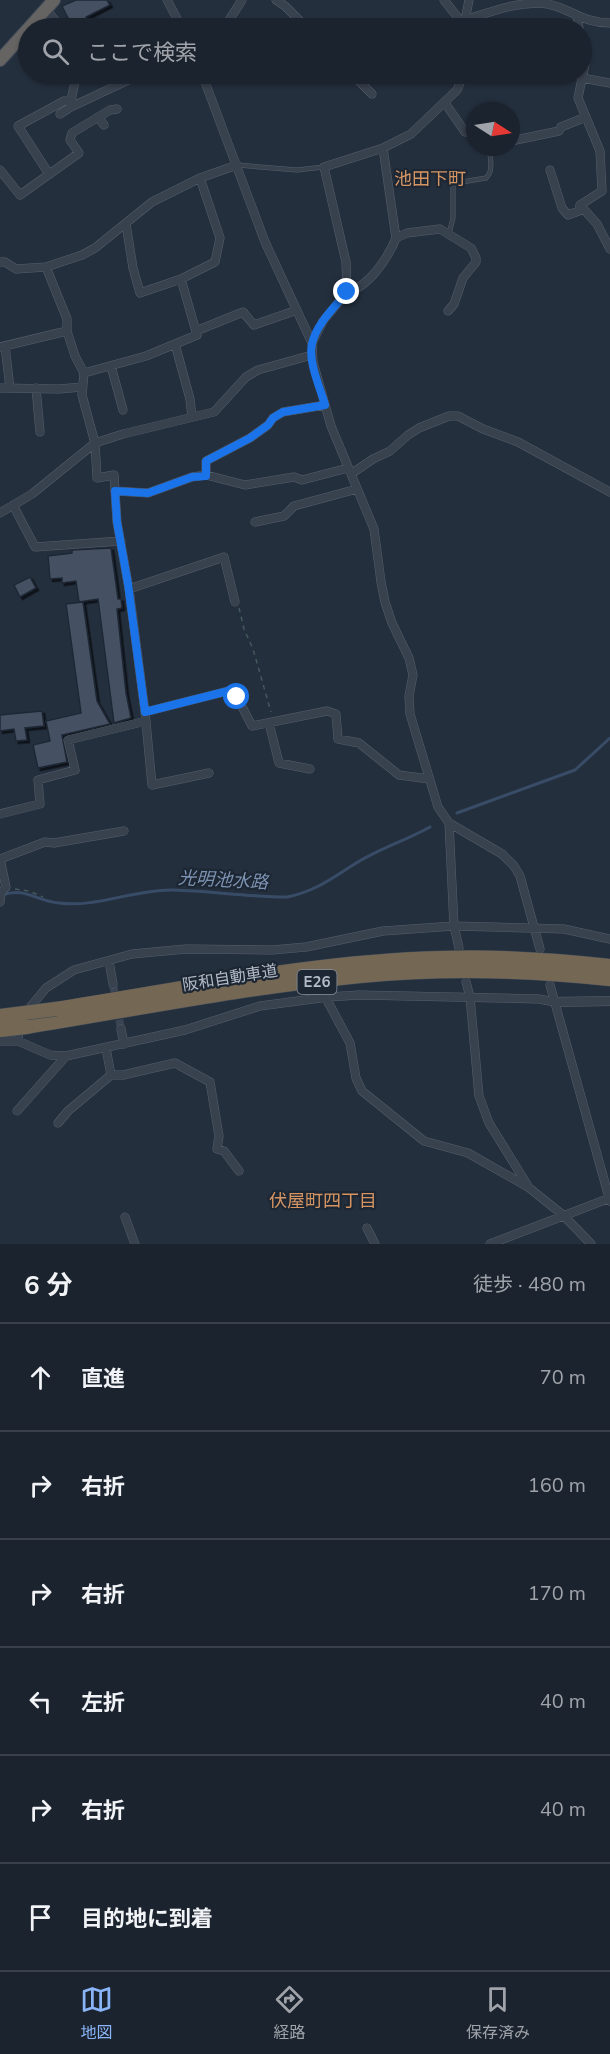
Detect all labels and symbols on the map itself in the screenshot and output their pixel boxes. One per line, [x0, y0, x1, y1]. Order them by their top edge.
north arrow [466, 102, 520, 156]
district label: 池田下町 [394, 167, 466, 191]
route end [333, 278, 359, 304]
route start [223, 683, 249, 709]
water label: 光明池水路 [177, 866, 271, 894]
street label: 阪和自動車道 [181, 960, 279, 996]
road number: E26 [298, 970, 336, 994]
district label: 伏屋町四丁目 [269, 1189, 377, 1213]

